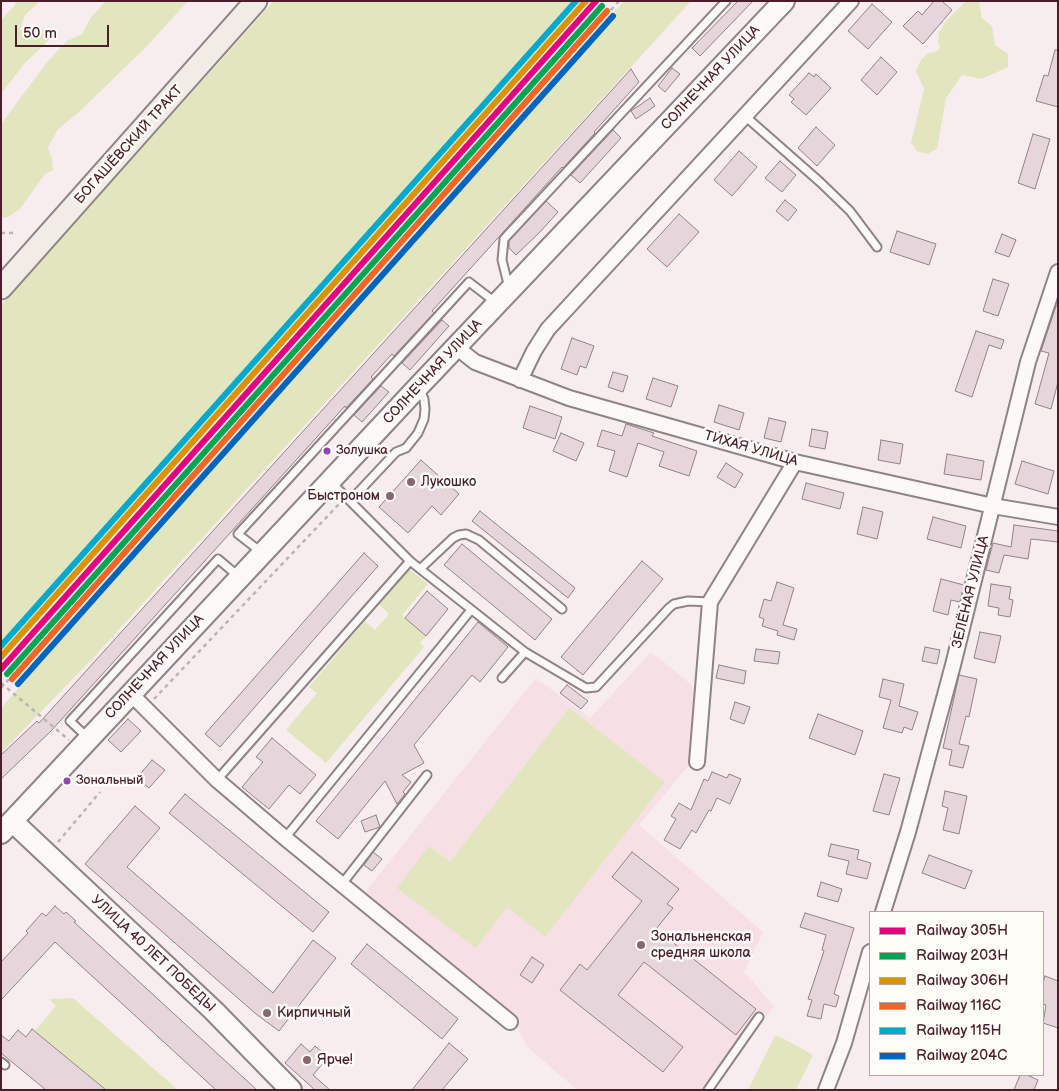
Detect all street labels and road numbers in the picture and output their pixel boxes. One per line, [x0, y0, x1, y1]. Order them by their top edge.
street label: СОЛНЕЧНАЯ УЛИЦА [658, 22, 764, 134]
street label: БОГАШЁВСКИЙ ТРАКТ [71, 82, 187, 208]
street label: СОЛНЕЧНАЯ УЛИЦА [380, 316, 486, 428]
street label: ТИХАЯ УЛИЦА [702, 428, 800, 470]
street label: ЗЕЛЁНАЯ УЛИЦА [949, 534, 993, 650]
street label: СОЛНЕЧНАЯ УЛИЦА [102, 611, 208, 723]
street label: УЛИЦА 40 ЛЕТ ПОБЕДЫ [87, 892, 219, 1016]

